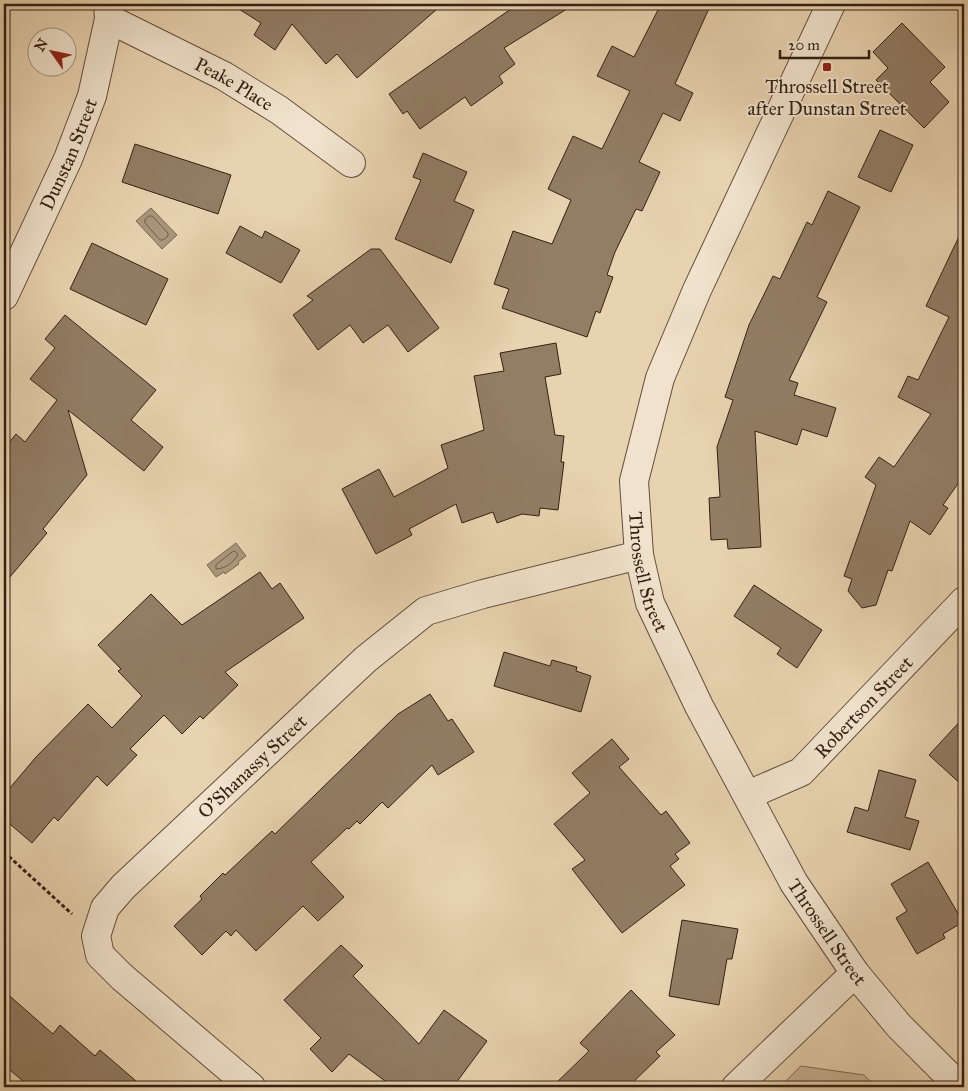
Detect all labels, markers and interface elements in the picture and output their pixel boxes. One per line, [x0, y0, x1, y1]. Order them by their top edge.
north arrow [28, 28, 78, 78]
scale bar [780, 28, 869, 60]
text: N [31, 35, 52, 55]
text: 20 m [788, 36, 820, 54]
street label: Peake Place [191, 52, 278, 116]
marker: Throssell Street after Dunstan Street [821, 61, 833, 73]
place label: Throssell Street after Dunstan Street [748, 75, 907, 120]
street label: Dunstan Street [35, 95, 102, 214]
street label: Throssell Street [624, 511, 673, 636]
street label: Robertson Street [810, 651, 918, 763]
street label: O'Shanassy Street [193, 709, 312, 823]
street label: Throssell Street [783, 875, 871, 990]

